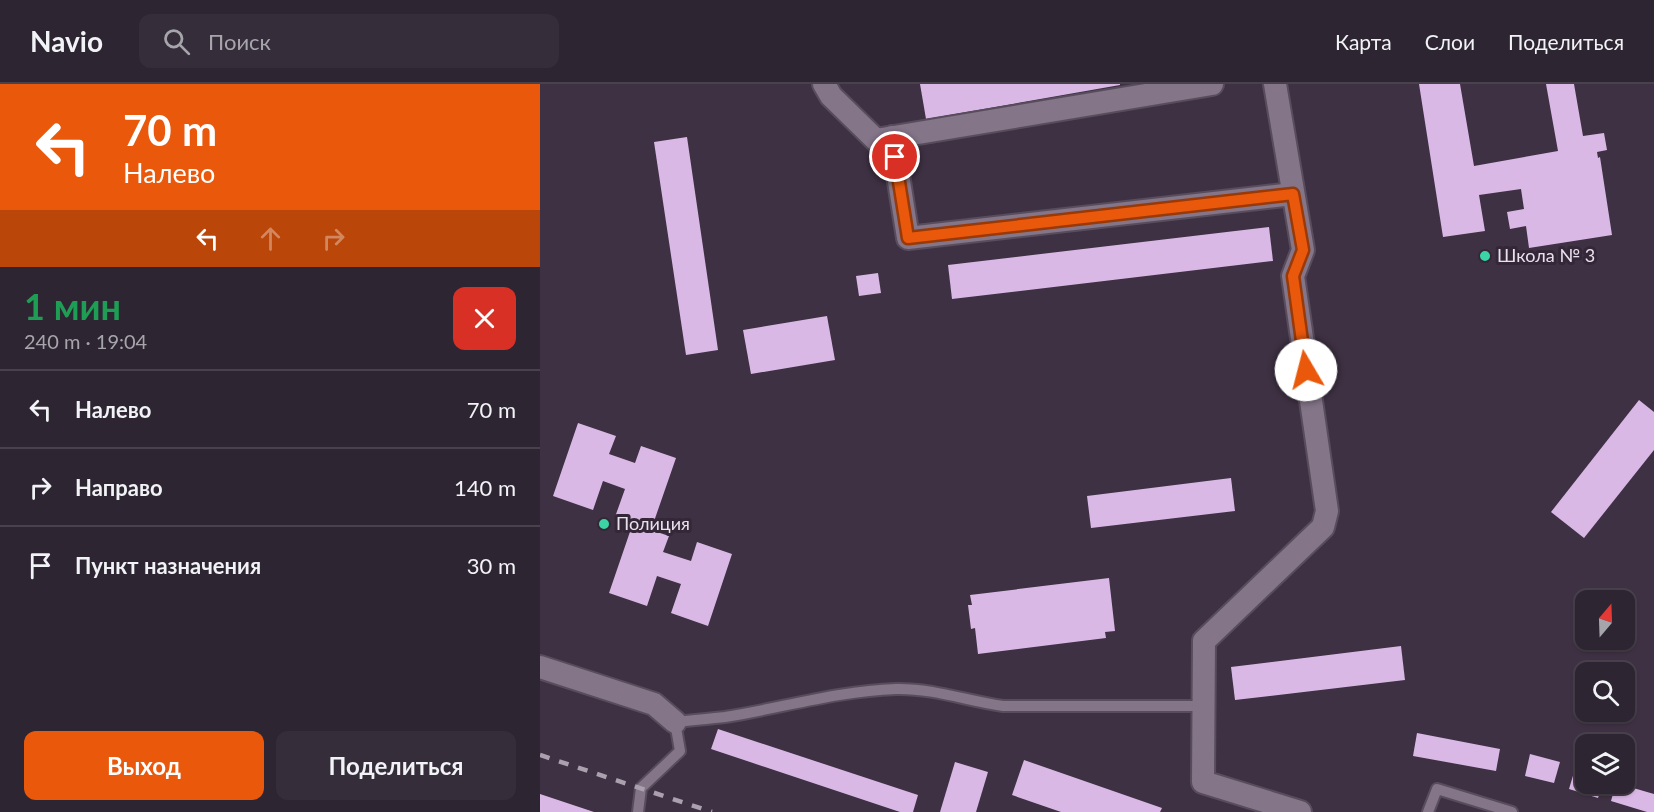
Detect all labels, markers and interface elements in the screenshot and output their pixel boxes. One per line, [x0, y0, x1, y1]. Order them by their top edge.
search box [139, 14, 559, 68]
text: Navio [30, 24, 103, 58]
icon: search [160, 25, 193, 58]
text: Поиск [208, 28, 271, 55]
text: Карта [1335, 29, 1392, 54]
text: Слои [1425, 29, 1475, 54]
text: Поделиться [1508, 29, 1624, 54]
text: 70 m [123, 105, 217, 155]
icon: left [24, 108, 102, 186]
pin [869, 131, 920, 182]
icon: arrive [878, 140, 911, 173]
text: Налево [123, 156, 215, 189]
icon: left [191, 222, 224, 255]
icon: ahead [254, 222, 287, 255]
icon: right [317, 222, 350, 255]
place label: Школа № 3 [1497, 244, 1595, 266]
marker: Школа № 3 [1478, 249, 1492, 263]
text: 1 мин [24, 284, 121, 328]
button: close [453, 287, 516, 350]
text: 240 m · 19:04 [24, 329, 147, 353]
position arrow [1274, 338, 1338, 402]
icon: left [24, 393, 57, 426]
text: Налево [75, 396, 151, 423]
text: 70 m [467, 396, 516, 423]
icon: right [24, 471, 57, 504]
text: Направо [75, 474, 163, 501]
text: 140 m [454, 474, 516, 501]
place label: Полиция [616, 512, 690, 534]
marker: Полиция [597, 517, 611, 531]
icon: arrive [24, 549, 57, 582]
text: Пункт назначения [75, 552, 261, 579]
text: 30 m [467, 552, 516, 579]
north arrow [1575, 590, 1635, 650]
map controls [1575, 590, 1635, 794]
button: search [1575, 662, 1635, 722]
button: Выход [24, 731, 264, 800]
button: Поделиться [276, 731, 516, 800]
button: layers [1575, 734, 1635, 794]

